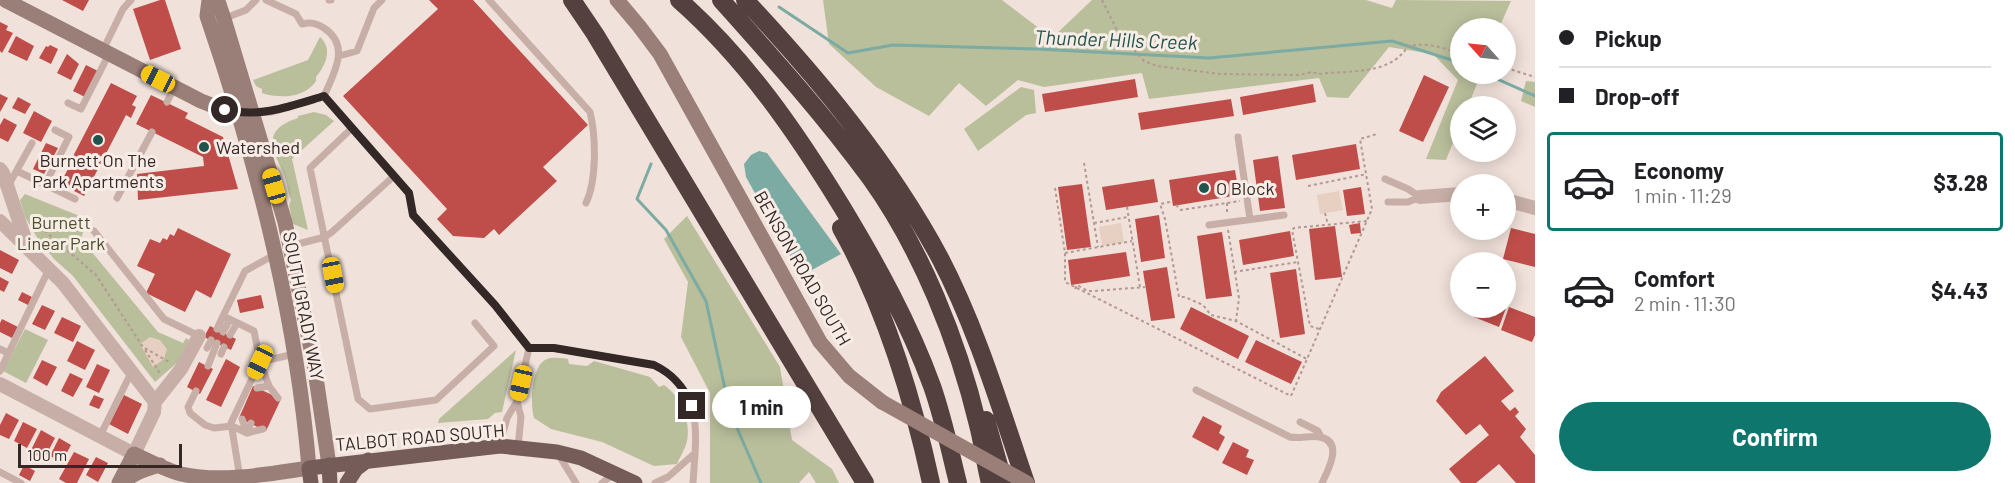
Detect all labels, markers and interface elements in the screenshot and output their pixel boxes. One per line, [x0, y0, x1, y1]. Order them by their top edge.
north arrow [1450, 18, 1516, 84]
map controls [1450, 18, 1516, 318]
water label: Thunder Hills Creek [1034, 24, 1198, 54]
text: Pickup [1595, 25, 1662, 51]
car [138, 63, 178, 95]
text: Drop-off [1595, 83, 1679, 109]
route start [211, 96, 238, 123]
button: layers [1450, 96, 1516, 162]
marker: Burnett On The Park Apartments [91, 133, 105, 147]
place label: Watershed [216, 136, 300, 158]
marker: Watershed [197, 140, 211, 154]
place label: Burnett On The Park Apartments [32, 149, 164, 192]
icon: car [1562, 155, 1616, 209]
text: Economy [1634, 157, 1724, 183]
car [260, 166, 288, 206]
text: $3.28 [1933, 169, 1988, 195]
button: + [1450, 174, 1516, 240]
place label: O Block [1216, 177, 1274, 199]
marker: O Block [1197, 181, 1211, 195]
text: 1 min · 11:29 [1634, 183, 1732, 207]
street label: BENSON ROAD SOUTH [750, 187, 856, 349]
park label: Burnett Linear Park [17, 211, 105, 254]
street label: SOUTH GRADY WAY [279, 230, 329, 382]
button: − [1450, 252, 1516, 318]
car [321, 256, 345, 294]
icon: car [1562, 263, 1616, 317]
text: Comfort [1634, 265, 1715, 291]
text: $4.43 [1931, 277, 1988, 303]
text: 2 min · 11:30 [1634, 291, 1736, 315]
car [244, 342, 276, 382]
car [508, 363, 534, 403]
callout: 1 min [713, 385, 812, 427]
route end [678, 392, 705, 419]
text: 1 min [740, 395, 783, 419]
button: Confirm [1559, 402, 1991, 471]
street label: TALBOT ROAD SOUTH [334, 419, 506, 455]
scale bar [18, 441, 182, 468]
text: 100 m [27, 445, 67, 464]

